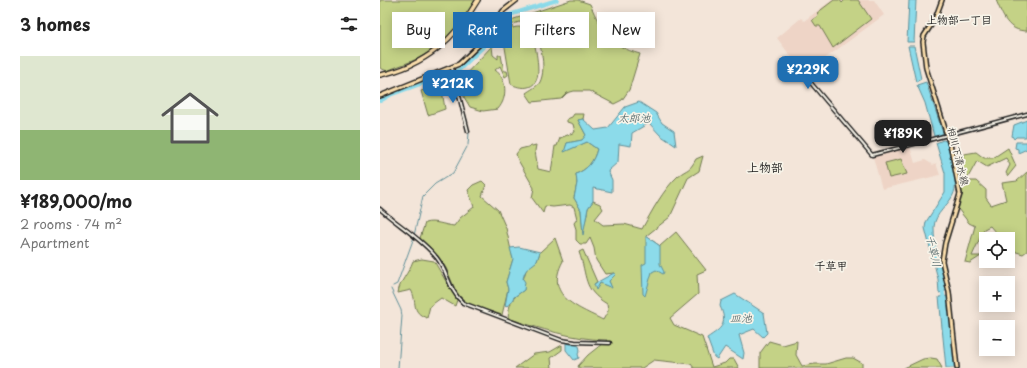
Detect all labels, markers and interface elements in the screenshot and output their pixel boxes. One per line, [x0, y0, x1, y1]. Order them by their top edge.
text: 3 homes [20, 11, 90, 37]
district label: 上物部一丁目 [926, 11, 992, 28]
chip: Buy [392, 12, 445, 48]
chip: Rent [453, 12, 512, 48]
chip: Filters [520, 12, 589, 48]
chip: New [597, 12, 655, 48]
icon: filters [338, 13, 360, 35]
pin: ¥229K [780, 56, 836, 90]
text: ¥229K [786, 59, 830, 78]
pin: ¥212K [425, 70, 481, 104]
text: ¥212K [432, 73, 474, 92]
icon: home [154, 82, 226, 154]
water label: 太郎池 [618, 109, 651, 126]
pin: ¥189K [875, 120, 931, 154]
text: ¥189K [883, 123, 923, 142]
street label: 相川下清水線 [944, 125, 974, 187]
district label: 上物部 [747, 158, 783, 176]
text: ¥189,000/mo [20, 188, 132, 214]
text: 2 rooms · 74 m² [20, 214, 122, 233]
map controls [979, 232, 1015, 356]
button: locate [979, 232, 1015, 268]
text: Apartment [20, 233, 89, 252]
water label: 千草川 [922, 233, 946, 269]
district label: 千草甲 [815, 257, 848, 274]
button: + [979, 276, 1015, 312]
water label: 皿池 [730, 309, 753, 326]
button: − [979, 320, 1015, 356]

